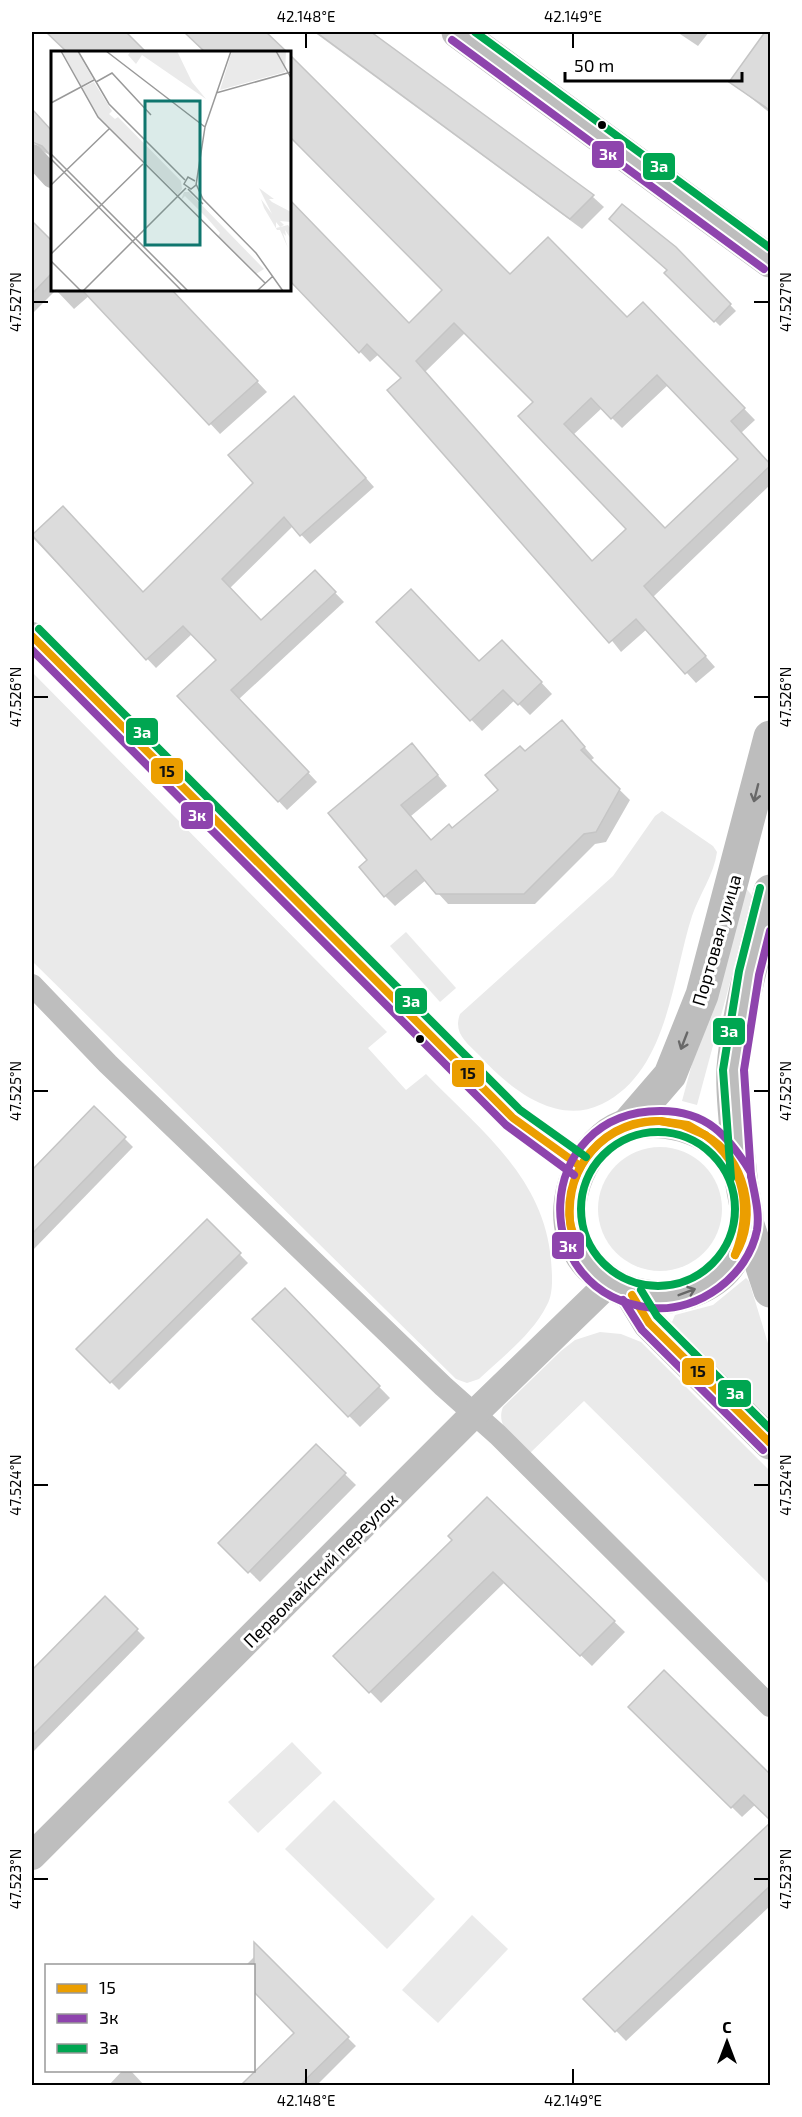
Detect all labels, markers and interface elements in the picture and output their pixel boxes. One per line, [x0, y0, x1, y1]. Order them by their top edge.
text: 42.148°E [277, 7, 335, 25]
text: 42.149°E [544, 7, 602, 25]
scale bar [565, 45, 742, 83]
inset map [51, 51, 291, 291]
text: 50 m [574, 54, 614, 76]
unlabelled marker [596, 119, 608, 131]
line badge: 3к [591, 140, 625, 169]
text: 3к [599, 144, 617, 163]
line badge: 3а [642, 152, 676, 181]
text: 3а [650, 156, 668, 175]
text: 47.527°N [6, 272, 24, 332]
text: 47.527°N [776, 272, 794, 332]
text: 47.526°N [6, 667, 24, 727]
text: 47.526°N [776, 667, 794, 727]
line badge: 3а [125, 717, 159, 746]
text: 3а [133, 722, 151, 741]
line badge: 15 [150, 757, 184, 785]
text: 15 [159, 761, 175, 780]
one-way arrow [750, 783, 761, 802]
line badge: 3к [180, 801, 214, 830]
text: 3к [188, 805, 206, 824]
street label: Портовая улица [687, 872, 745, 1008]
line badge: 3а [394, 987, 428, 1015]
text: 3а [402, 991, 420, 1010]
line badge: 3а [712, 1017, 746, 1046]
text: 3а [720, 1021, 738, 1040]
one-way arrow [678, 1031, 689, 1049]
unlabelled marker [414, 1033, 426, 1045]
line badge: 15 [451, 1059, 485, 1088]
text: 47.525°N [6, 1061, 24, 1121]
text: 47.525°N [776, 1061, 794, 1121]
text: 15 [460, 1063, 476, 1082]
line badge: 3к [551, 1231, 585, 1260]
text: 3к [559, 1236, 577, 1255]
one-way arrow [677, 1285, 696, 1296]
line badge: 15 [681, 1357, 715, 1386]
text: 15 [690, 1361, 706, 1380]
line badge: 3а [717, 1379, 752, 1408]
text: 3а [726, 1383, 744, 1402]
text: 47.524°N [6, 1454, 24, 1516]
text: 47.524°N [776, 1454, 794, 1516]
street label: Первомайский переулок [238, 1488, 402, 1652]
text: 47.523°N [6, 1849, 24, 1909]
text: 47.523°N [776, 1849, 794, 1909]
legend [45, 1964, 255, 2072]
text: 15 [99, 1976, 116, 1998]
text: 3к [99, 2006, 119, 2028]
north arrow [697, 2012, 757, 2072]
text: С [722, 2017, 732, 2036]
text: 3а [99, 2036, 119, 2058]
text: 42.148°E [277, 2091, 335, 2109]
text: 42.149°E [544, 2091, 602, 2109]

